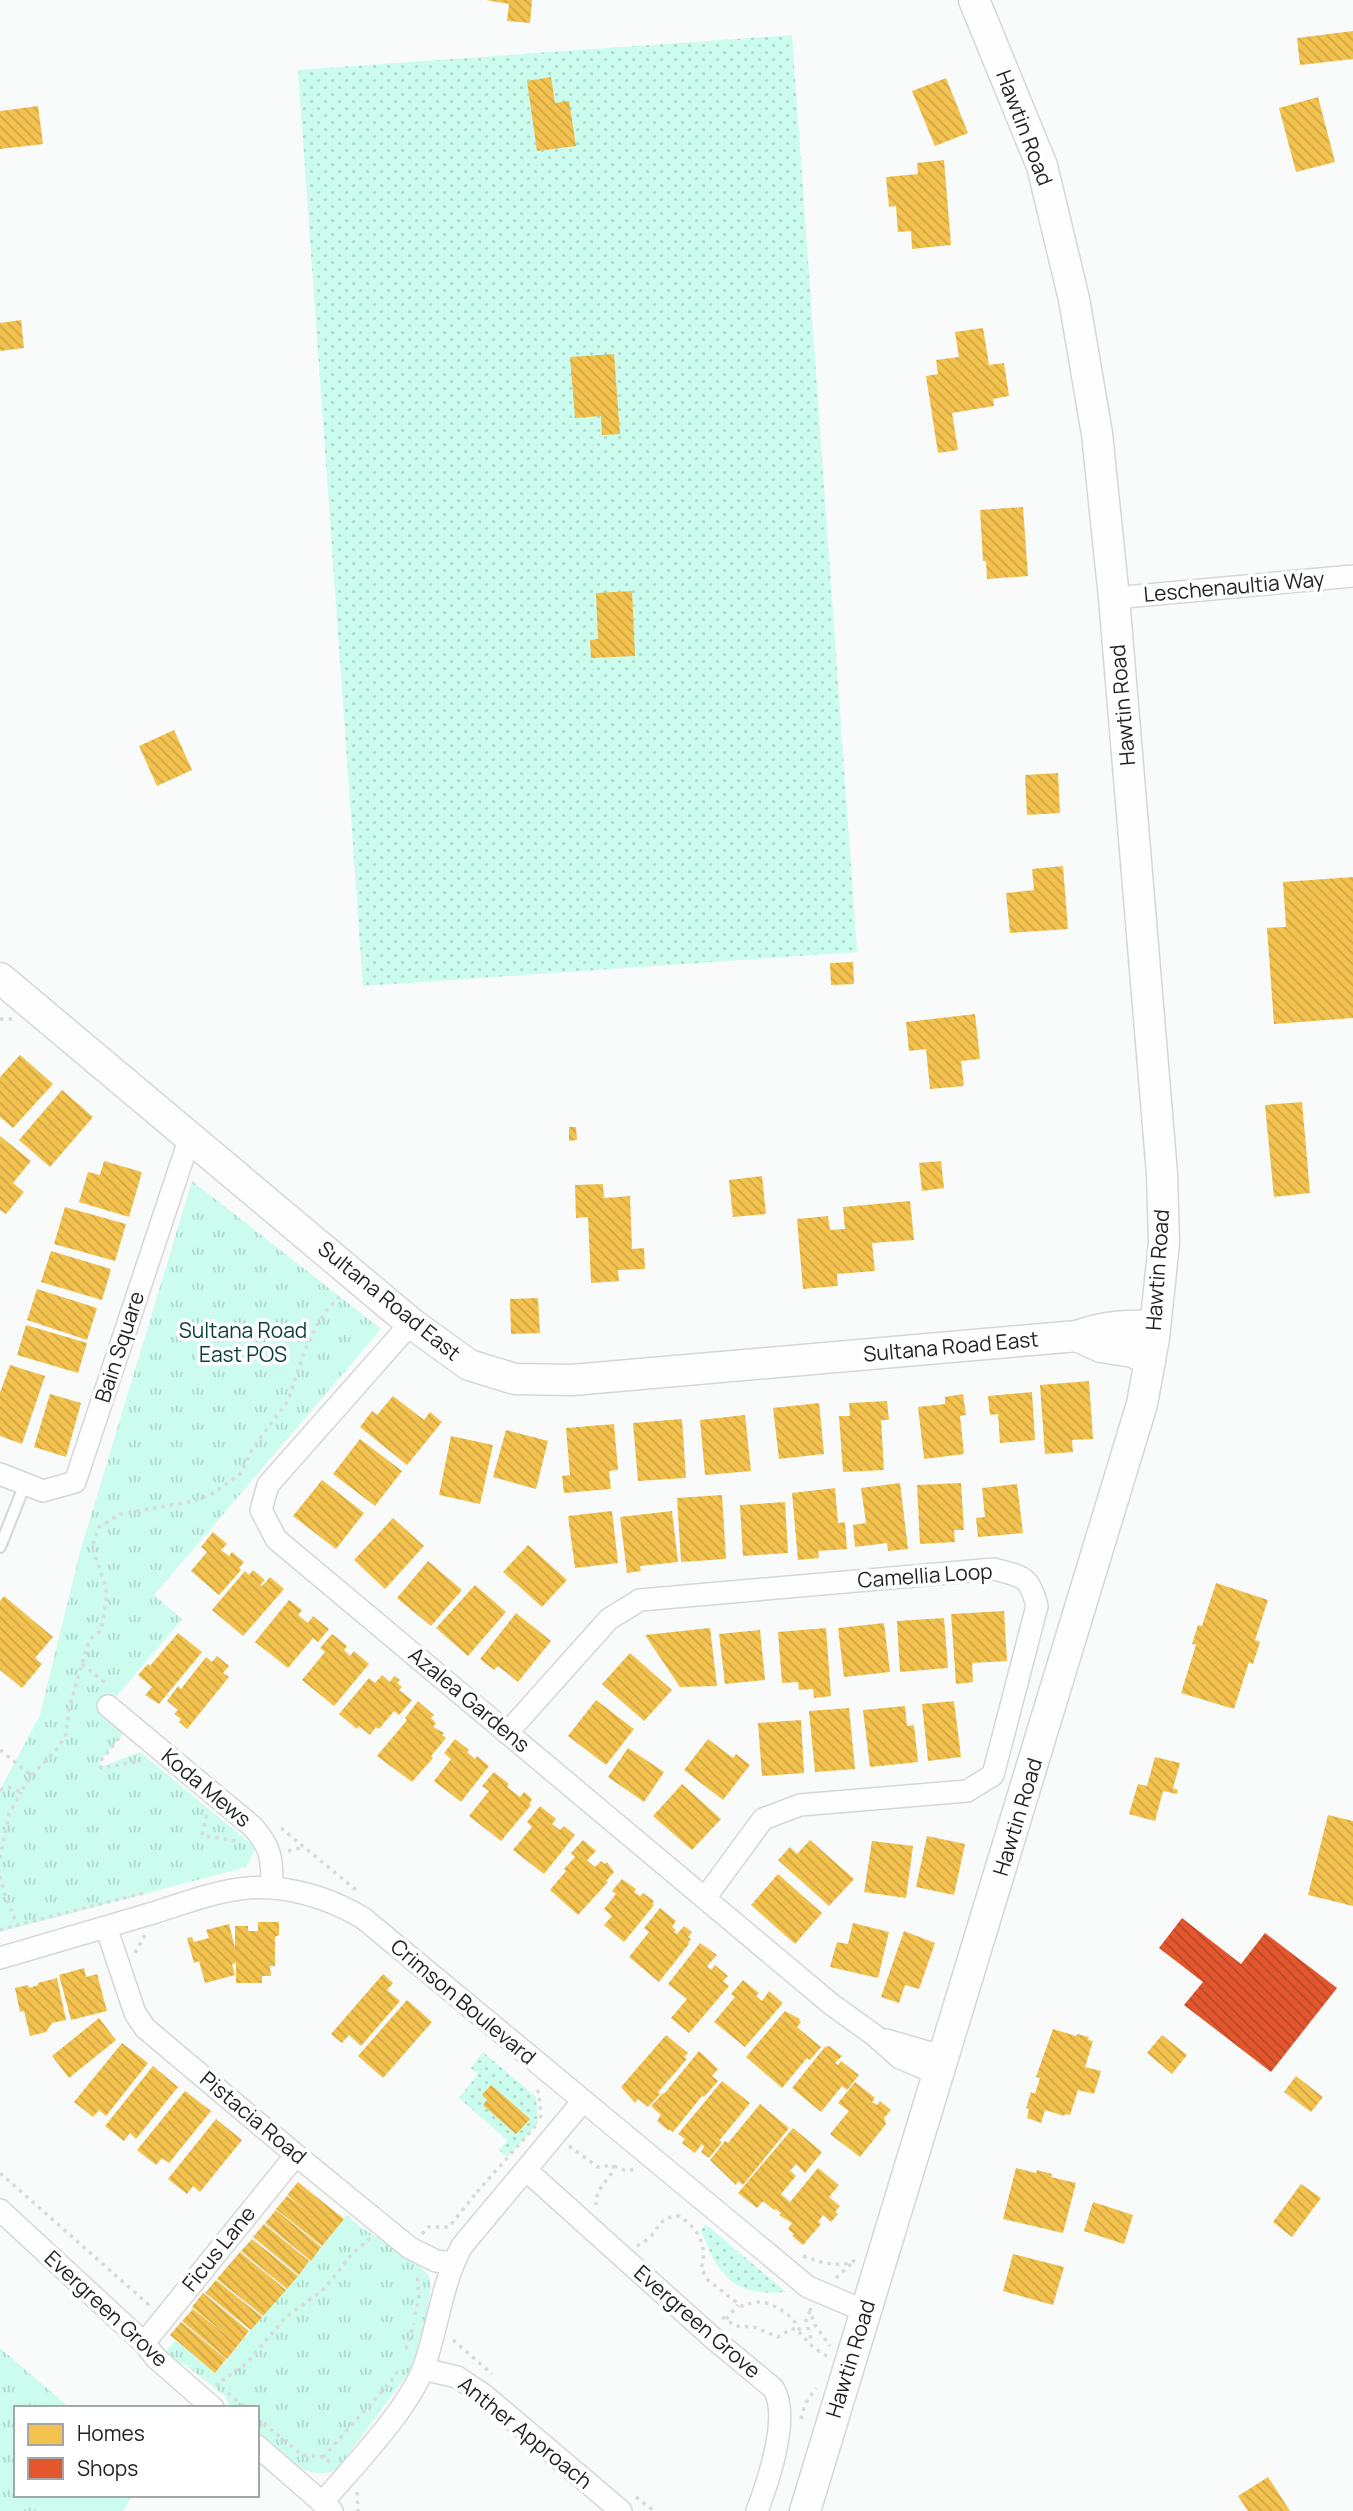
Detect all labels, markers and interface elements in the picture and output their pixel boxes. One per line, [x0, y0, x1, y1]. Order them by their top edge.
street label: Hawtin Road [990, 66, 1060, 189]
street label: Leschenaultia Way [1142, 564, 1326, 608]
street label: Hawtin Road [1103, 643, 1141, 767]
street label: Hawtin Road [1139, 1208, 1175, 1332]
street label: Sultana Road East [313, 1234, 467, 1366]
street label: Bain Square [88, 1288, 150, 1406]
park label: Sultana Road East POS [179, 1316, 307, 1368]
street label: Sultana Road East [862, 1324, 1040, 1368]
street label: Camellia Loop [856, 1556, 993, 1594]
street label: Azalea Gardens [403, 1640, 536, 1758]
street label: Koda Mews [156, 1742, 257, 1833]
street label: Hawtin Road [986, 1755, 1048, 1879]
street label: Crimson Boulevard [385, 1932, 542, 2070]
street label: Pistacia Road [195, 2065, 313, 2170]
street label: Ficus Lane [175, 2200, 261, 2297]
street label: Evergreen Grove [39, 2244, 174, 2373]
street label: Evergreen Grove [628, 2259, 767, 2384]
street label: Hawtin Road [819, 2297, 881, 2421]
street label: Anther Approach [453, 2370, 598, 2495]
legend [14, 2406, 259, 2497]
text: Homes [77, 2419, 145, 2447]
text: Shops [77, 2454, 138, 2482]

